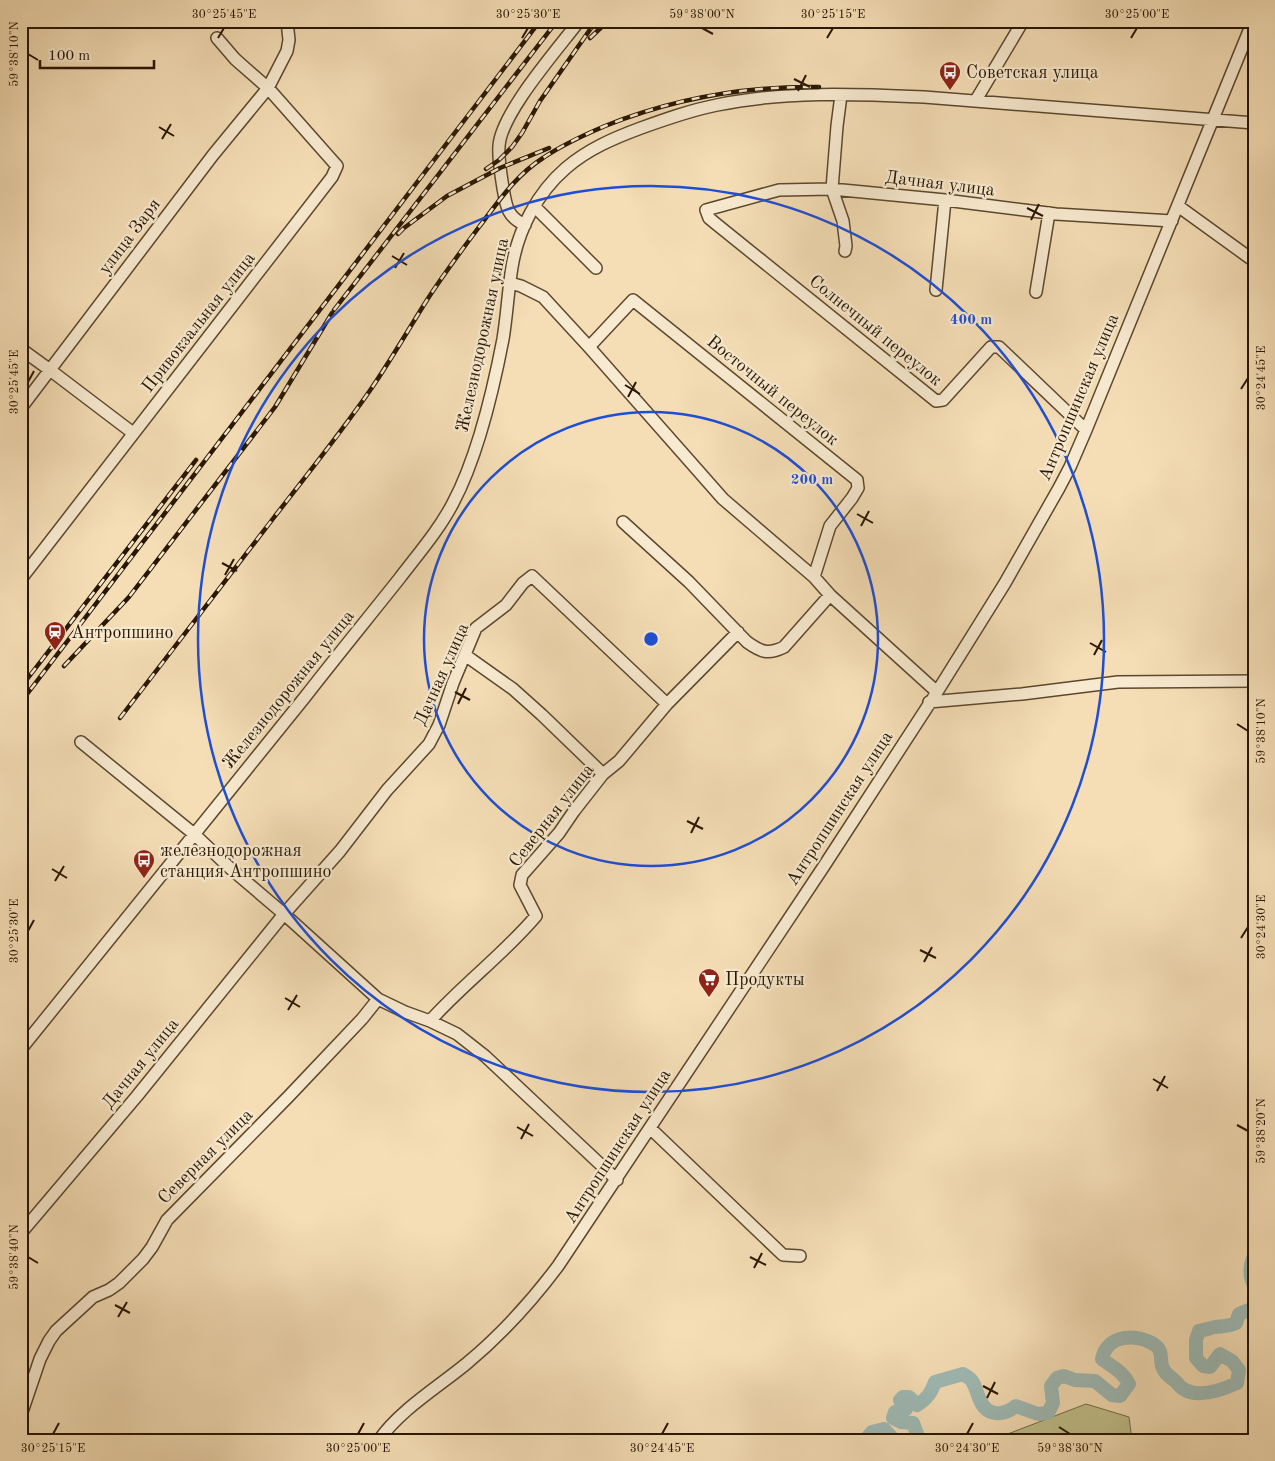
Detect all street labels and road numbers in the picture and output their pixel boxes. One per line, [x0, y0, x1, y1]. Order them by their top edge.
street label: Дачная улица [884, 168, 996, 200]
street label: улица Заря [96, 195, 164, 278]
street label: Железнодорожная улица [454, 236, 512, 434]
street label: Привокзальная улица [139, 249, 259, 396]
street label: Солнечный переулок [806, 272, 945, 390]
street label: Антропшинская улица [1036, 311, 1122, 484]
street label: Восточный переулок [703, 332, 842, 449]
street label: Железнодорожная улица [219, 607, 358, 772]
street label: Дачная улица [411, 620, 473, 729]
street label: Антропшинская улица [783, 728, 896, 889]
street label: Северная улица [506, 760, 598, 871]
street label: Дачная улица [99, 1015, 183, 1112]
street label: Антропшинская улица [561, 1066, 674, 1227]
street label: Северная улица [155, 1106, 257, 1208]

